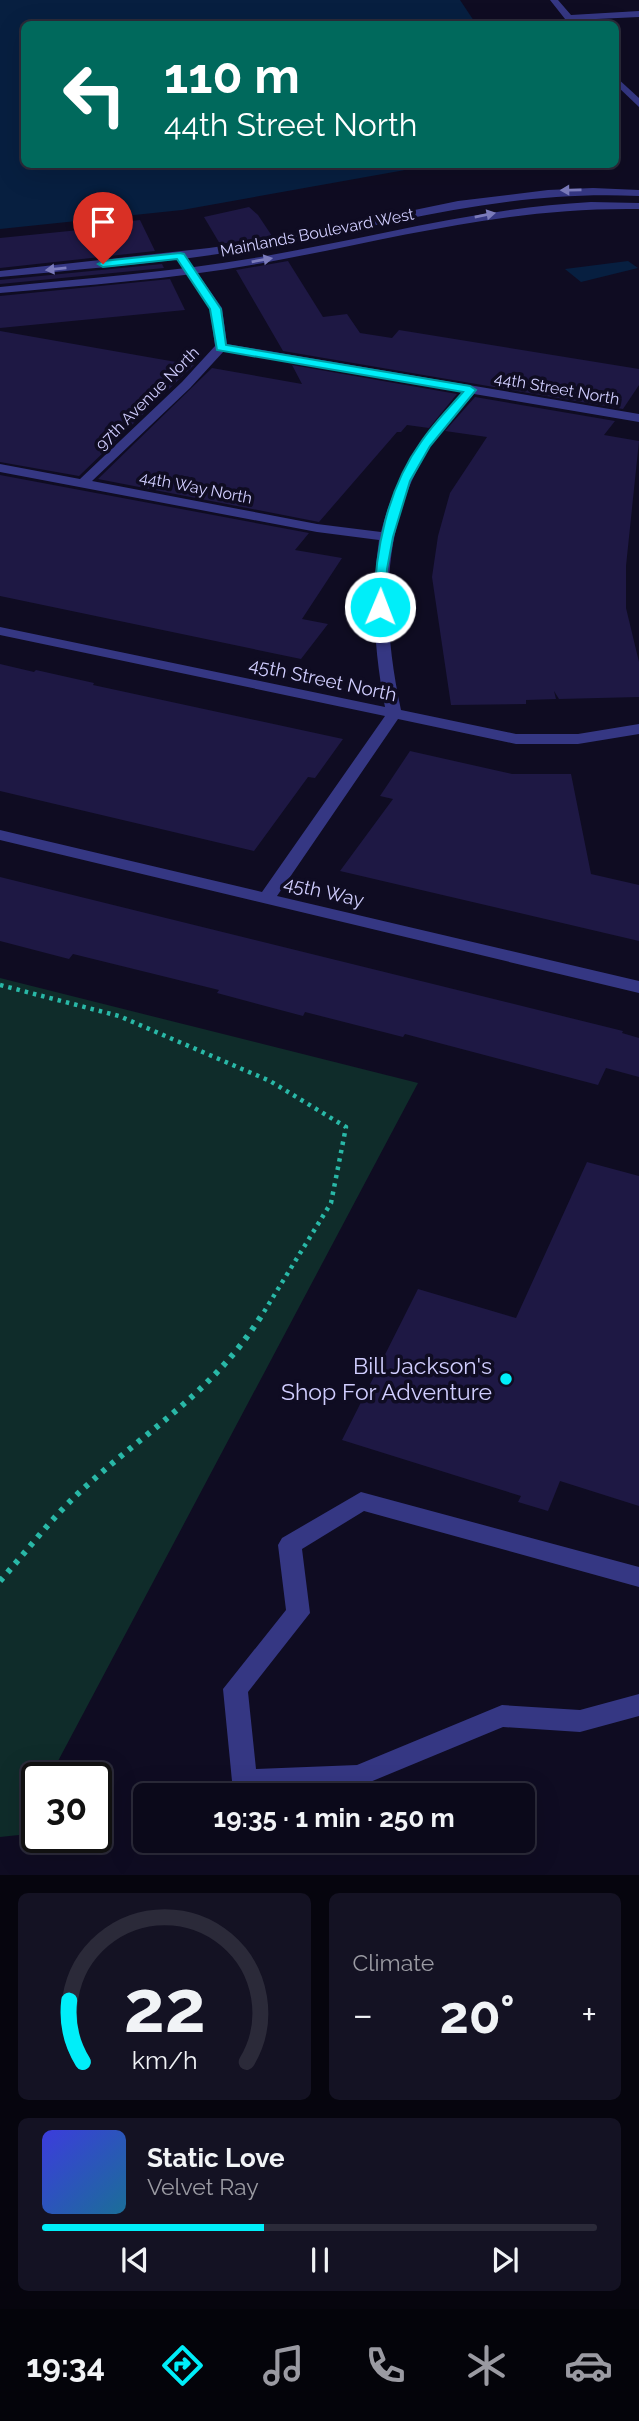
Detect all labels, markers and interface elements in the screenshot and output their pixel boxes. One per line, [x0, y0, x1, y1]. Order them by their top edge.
text: 110 m [164, 47, 300, 104]
icon: left [49, 49, 140, 140]
text: 44th Street North [164, 106, 417, 143]
one-way arrow [560, 184, 582, 196]
pin [73, 192, 133, 264]
icon: arrive [84, 203, 122, 241]
street label: Mainlands Boulevard West [219, 204, 416, 261]
one-way arrow [474, 209, 496, 220]
one-way arrow [252, 254, 274, 265]
one-way arrow [45, 263, 67, 274]
street label: 97th Avenue North [92, 343, 203, 454]
street label: 44th Street North [493, 368, 621, 409]
street label: 44th Way North [138, 467, 254, 508]
position arrow [343, 570, 417, 644]
street label: 45th Street North [247, 653, 399, 705]
street label: 45th Way [282, 871, 366, 911]
place label: Bill Jackson's Shop For Adventure [281, 1352, 492, 1405]
marker: Bill Jackson's Shop For Adventure [498, 1371, 514, 1387]
speed limit sign: 30 [21, 1762, 112, 1853]
text: 19:35 · 1 min · 250 m [213, 1803, 455, 1833]
text: Climate [353, 1949, 434, 1976]
text: 22 [123, 1965, 205, 2050]
text: 20° [439, 1984, 515, 2045]
text: − [353, 1992, 373, 2037]
text: + [581, 1992, 597, 2037]
text: km/h [131, 2045, 197, 2075]
text: Static Love [147, 2143, 285, 2173]
text: Velvet Ray [147, 2173, 259, 2200]
icon: previous [116, 2241, 154, 2279]
icon: pause [301, 2241, 339, 2279]
icon: next [486, 2241, 524, 2279]
icon: directions [158, 2341, 207, 2390]
icon: music [259, 2341, 308, 2390]
icon: phone [361, 2341, 410, 2390]
icon: climate [462, 2341, 511, 2390]
icon: car [564, 2341, 613, 2390]
text: 19:34 [26, 2347, 105, 2384]

